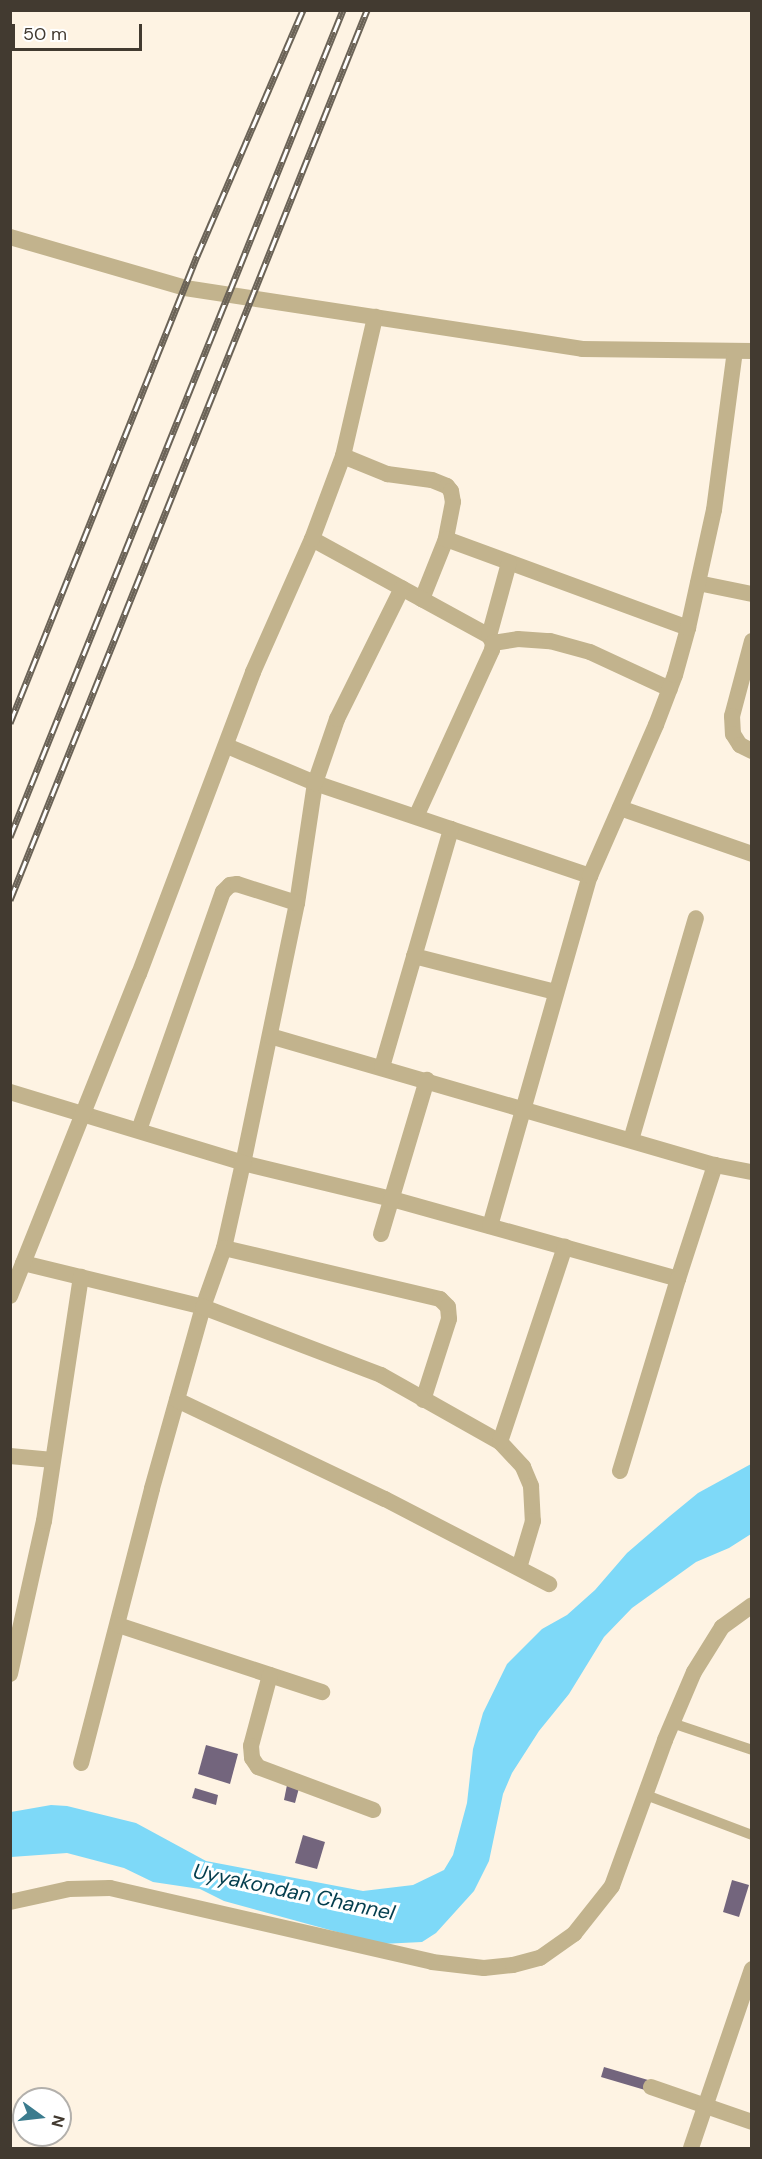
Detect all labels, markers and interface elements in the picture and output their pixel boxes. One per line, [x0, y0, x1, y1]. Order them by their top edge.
scale bar [15, 12, 146, 50]
text: 50 m [23, 22, 67, 46]
water label: Uyyakondan Channel [191, 1858, 397, 1926]
north arrow [12, 2087, 72, 2147]
text: N [46, 2113, 70, 2130]

